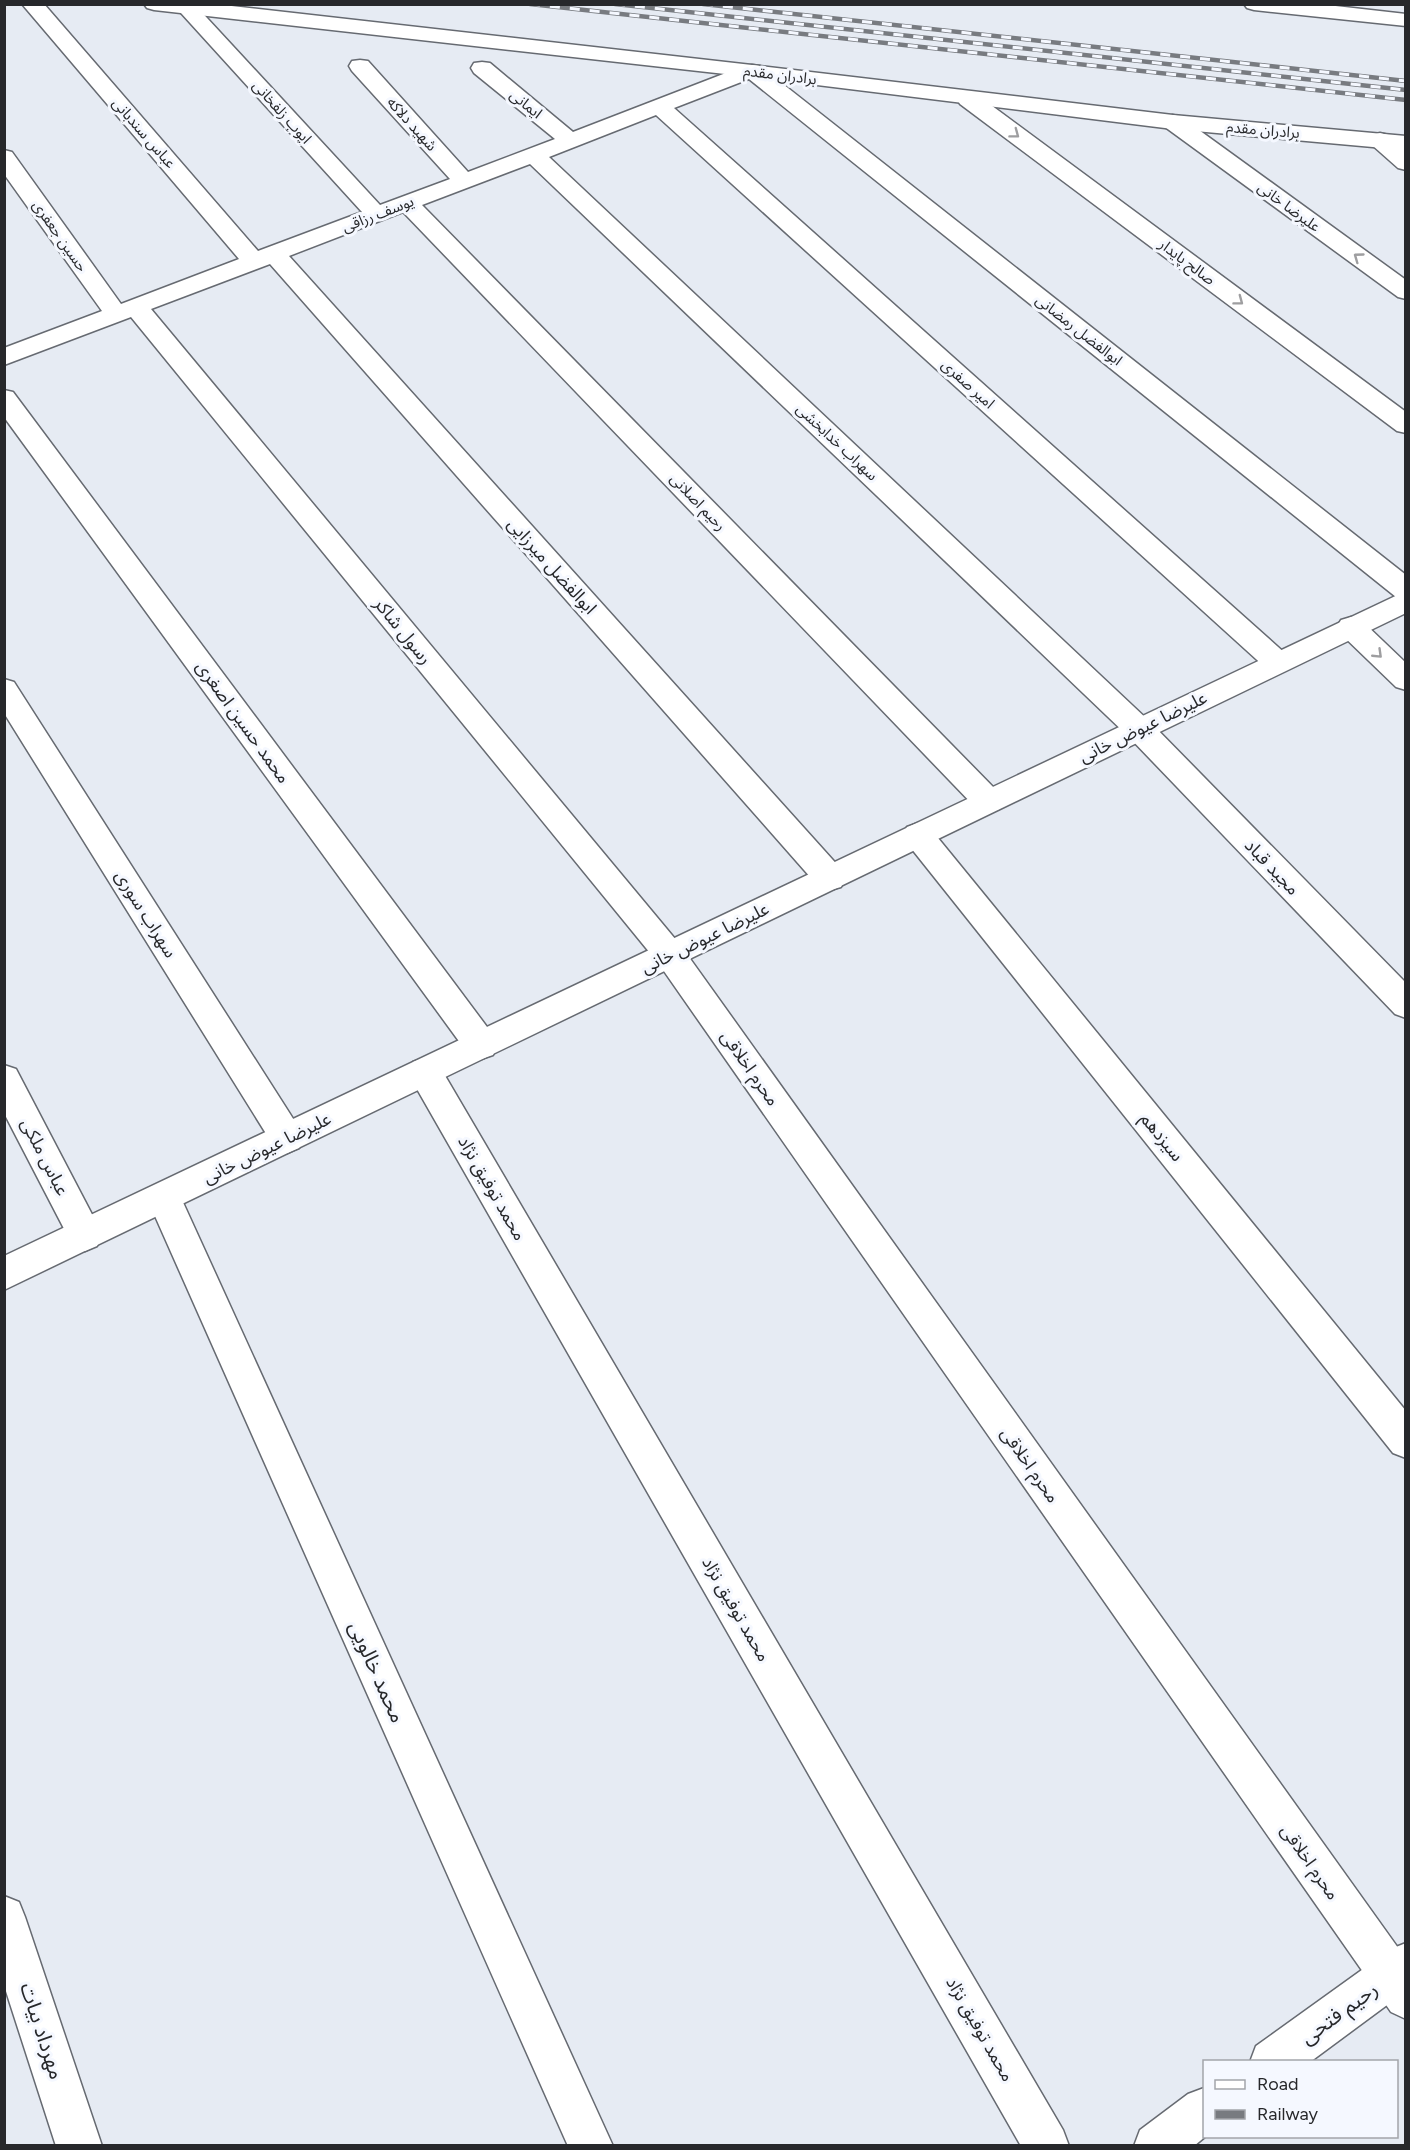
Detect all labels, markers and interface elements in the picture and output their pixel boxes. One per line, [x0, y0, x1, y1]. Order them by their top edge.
street label: برادران مقدم [742, 62, 818, 90]
street label: ایوب زلفخانی [249, 77, 315, 147]
street label: ایمانی [506, 86, 546, 122]
street label: شهید دلاکه [383, 93, 441, 155]
street label: عباس سندبانی [109, 94, 180, 172]
street label: برادران مقدم [1225, 118, 1300, 144]
one-way arrow [1009, 127, 1020, 138]
street label: علیرضا خانی [1254, 178, 1324, 236]
street label: یوسف رزاقی [340, 192, 416, 236]
street label: حسین جعفری [29, 197, 91, 275]
street label: صالح پایدار [1153, 234, 1219, 291]
one-way arrow [1354, 253, 1365, 264]
street label: ابوالفضل رمضانی [1032, 291, 1126, 369]
one-way arrow [1232, 293, 1243, 304]
street label: امیر صفری [938, 356, 998, 412]
street label: سهراب خدابخشی [793, 400, 882, 485]
street label: رحیم اصلانی [665, 470, 730, 536]
street label: ابوالفضل میرزایی [503, 513, 601, 619]
street label: رسول شاکر [369, 592, 437, 669]
one-way arrow [1371, 646, 1382, 657]
street label: محمد حسین اصغری [191, 656, 295, 788]
street label: علیرضا عیوض خانی [1075, 686, 1211, 768]
street label: مجید قباد [1240, 834, 1304, 900]
street label: سهراب سوری [110, 866, 182, 962]
street label: علیرضا عیوض خانی [637, 897, 773, 979]
street label: محرم اخلاقی [713, 1026, 784, 1112]
street label: علیرضا عیوض خانی [199, 1107, 335, 1189]
street label: سیزدهم [1134, 1108, 1188, 1167]
street label: عباس ملکی [16, 1115, 74, 1199]
street label: محمد توفیق ‌نژاد [453, 1132, 531, 1244]
street label: محرم اخلاقی [993, 1423, 1064, 1509]
street label: محمد توفیق ‌نژاد [697, 1553, 775, 1665]
street label: محمد خالویی [344, 1617, 411, 1726]
street label: محرم اخلاقی [1273, 1820, 1344, 1906]
street label: محمد توفیق ‌نژاد [941, 1973, 1019, 2085]
street label: رحیم فتحی [1295, 1976, 1384, 2052]
street label: مهرداد بیات [15, 1979, 70, 2082]
legend [1203, 2060, 1398, 2138]
text: Road [1257, 2073, 1298, 2095]
text: Railway [1257, 2103, 1319, 2125]

